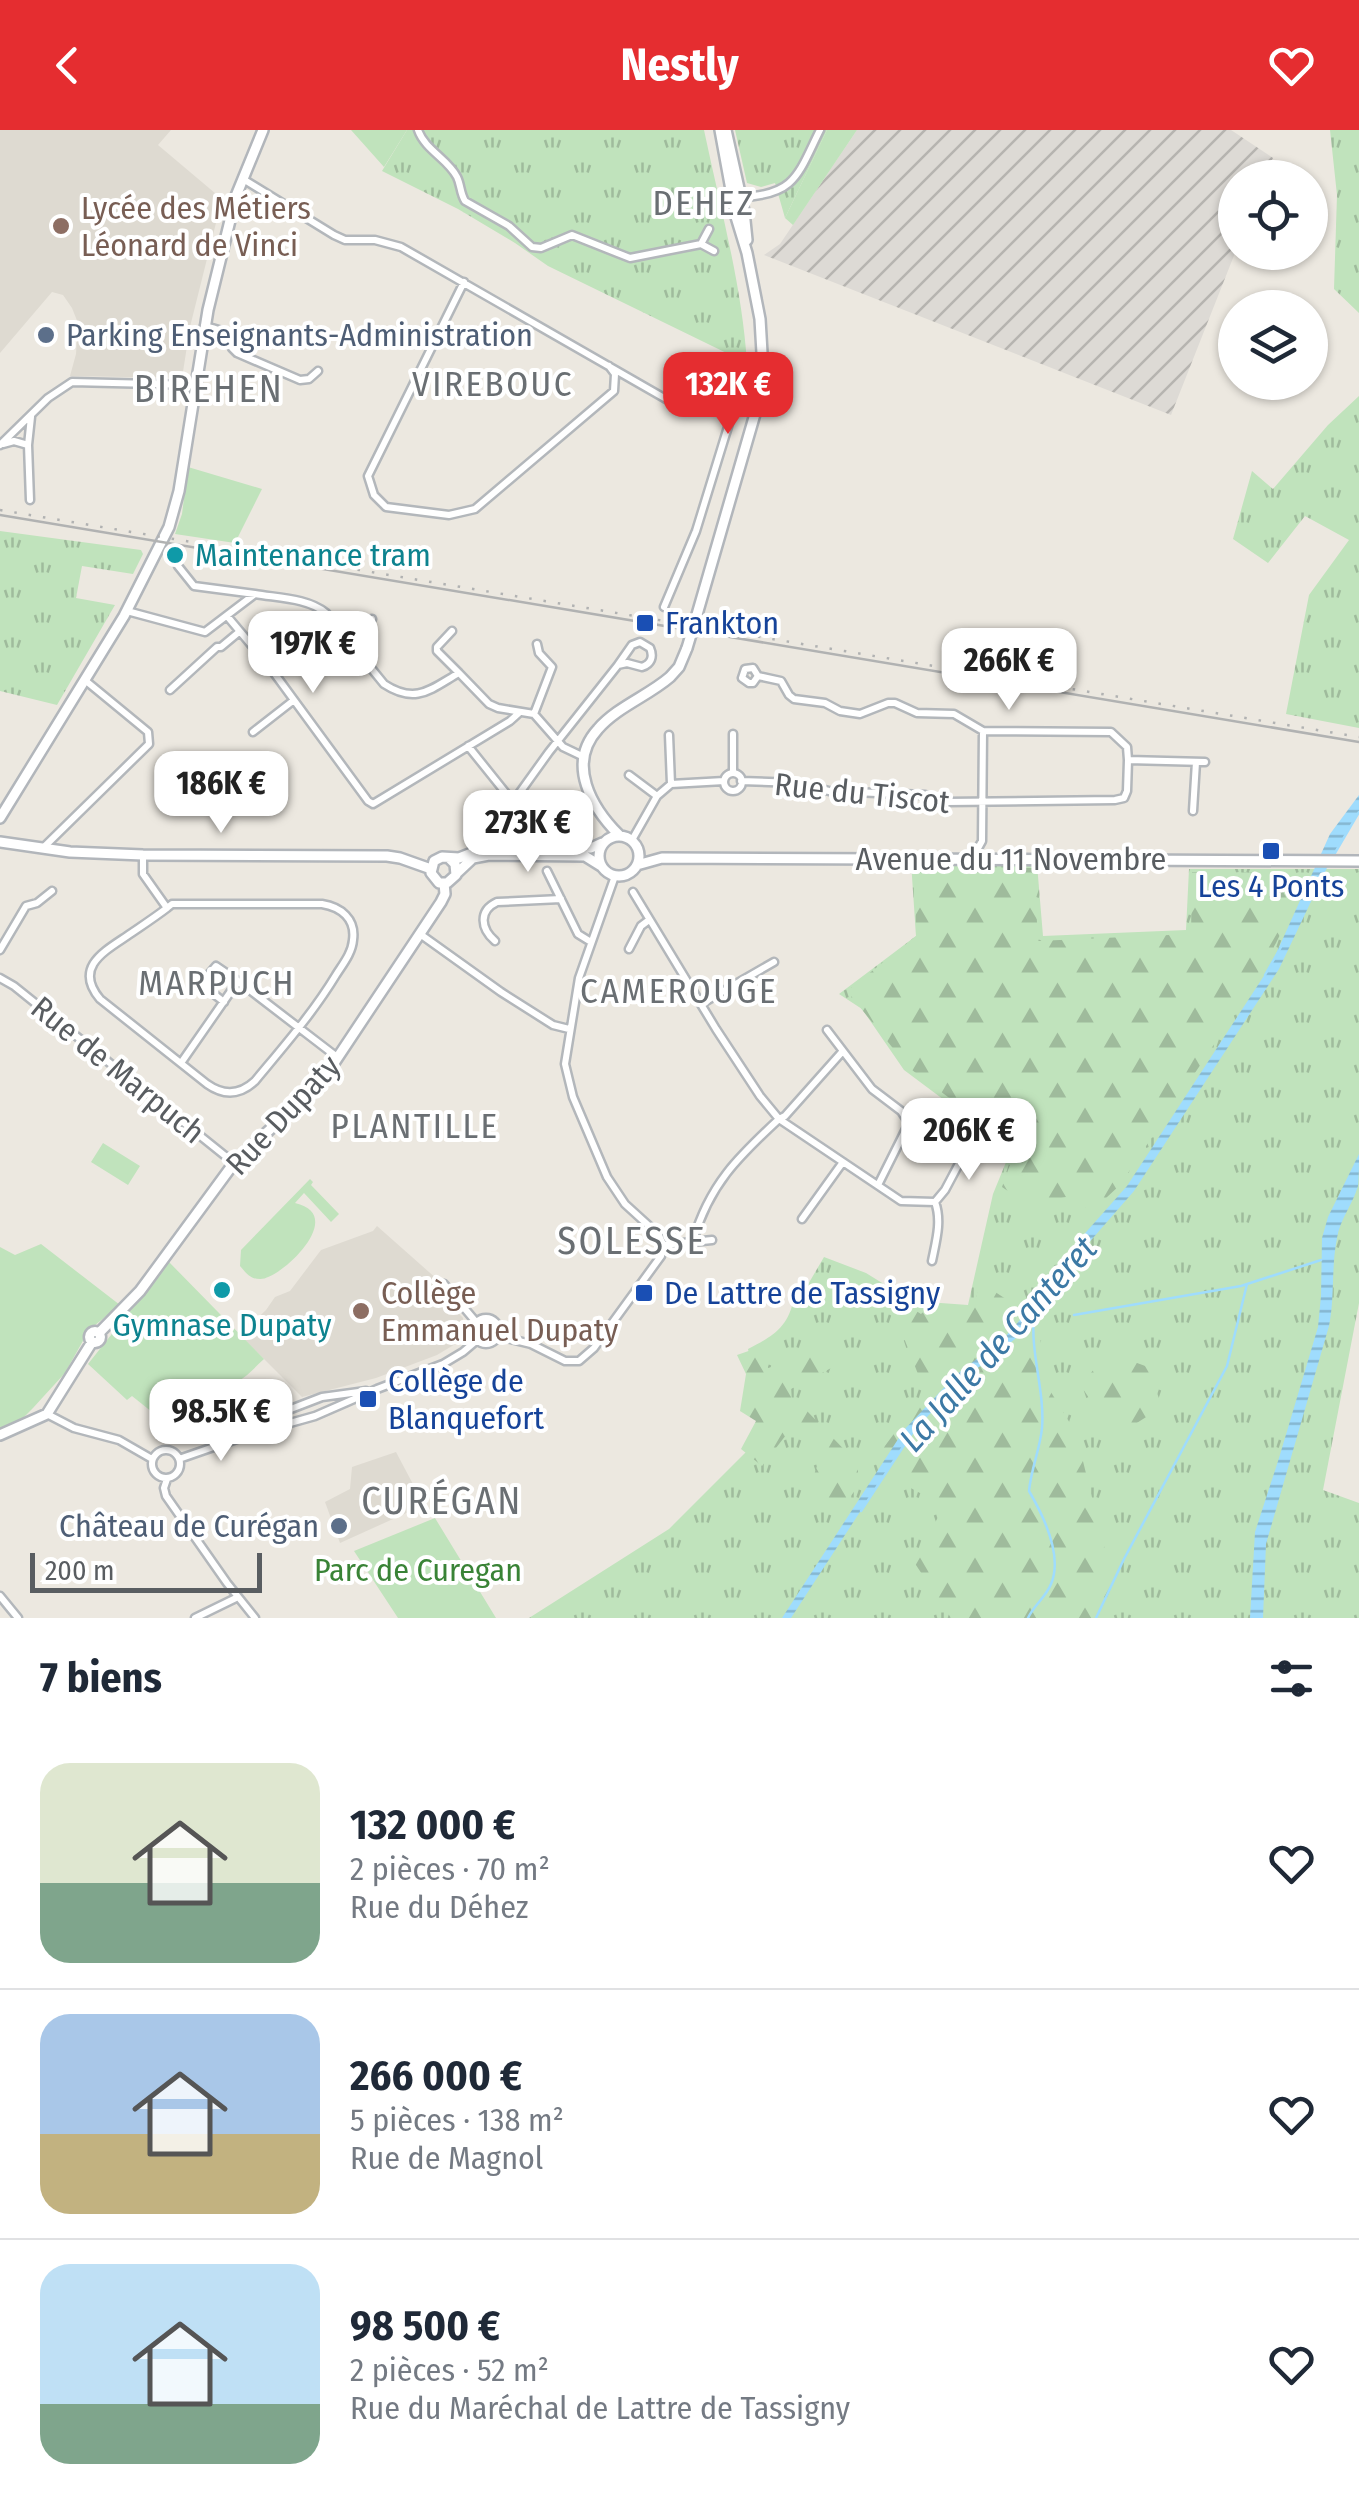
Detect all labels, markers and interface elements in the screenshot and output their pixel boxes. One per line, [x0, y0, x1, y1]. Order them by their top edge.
icon: back [40, 38, 95, 93]
text: Nestly [620, 38, 739, 92]
icon: heart [1264, 38, 1319, 93]
map controls [1218, 160, 1328, 400]
button: locate [1218, 160, 1328, 270]
district label: DEHEZ [652, 182, 756, 224]
place label: Lycée des Métiers Léonard de Vinci [81, 189, 311, 264]
marker: Lycée des Métiers Léonard de Vinci [50, 215, 72, 237]
button: layers [1218, 290, 1328, 400]
place label: Parking Enseignants-Administration [66, 316, 533, 354]
marker: Parking Enseignants-Administration [35, 324, 57, 346]
pin: 132K € [647, 352, 809, 437]
district label: VIREBOUC [412, 363, 574, 405]
text: 132K € [685, 365, 771, 403]
district label: BIREHEN [134, 366, 284, 412]
place label: Maintenance tram [195, 536, 431, 574]
marker: Maintenance tram [164, 544, 186, 566]
place label: Frankton [665, 604, 779, 642]
pin: 197K € [232, 611, 394, 696]
marker: Frankton [634, 612, 656, 634]
text: 197K € [270, 624, 356, 662]
pin: 266K € [928, 628, 1090, 713]
text: 266K € [964, 641, 1054, 679]
pin: 186K € [140, 751, 302, 836]
text: 186K € [176, 764, 266, 802]
street label: Rue du Tiscot [773, 765, 952, 821]
pin: 273K € [447, 790, 609, 875]
text: 273K € [485, 803, 571, 841]
street label: Avenue du 11 Novembre [856, 840, 1166, 878]
marker: Les 4 Ponts [1260, 840, 1282, 862]
place label: Les 4 Ponts [1197, 867, 1345, 905]
district label: MARPUCH [138, 962, 296, 1004]
district label: CAMEROUGE [580, 970, 778, 1012]
street label: Rue de Marpuch [24, 989, 212, 1151]
street label: Rue Dupaty [218, 1047, 349, 1183]
pin: 206K € [888, 1098, 1050, 1183]
district label: PLANTILLE [331, 1105, 499, 1147]
text: 206K € [923, 1111, 1015, 1149]
district label: SOLESSE [557, 1218, 707, 1264]
water label: La Jalle de Canteret [891, 1227, 1106, 1460]
place label: Collège Emmanuel Dupaty [381, 1274, 619, 1349]
place label: De Lattre de Tassigny [664, 1274, 941, 1312]
marker: Gymnase Dupaty [211, 1279, 233, 1301]
marker: De Lattre de Tassigny [633, 1282, 655, 1304]
marker: Collège Emmanuel Dupaty [350, 1300, 372, 1322]
place label: Gymnase Dupaty [113, 1306, 332, 1344]
place label: Collège de Blanquefort [388, 1362, 545, 1437]
pin: 98.5K € [129, 1379, 313, 1464]
marker: Collège de Blanquefort [357, 1388, 379, 1410]
text: 98.5K € [171, 1392, 271, 1430]
district label: CURÉGAN [361, 1478, 523, 1524]
place label: Château de Curégan [59, 1507, 319, 1545]
marker: Château de Curégan [328, 1515, 350, 1537]
scale bar [30, 1548, 262, 1592]
park label: Parc de Curegan [314, 1551, 522, 1589]
text: 200 m [45, 1554, 115, 1587]
icon: filters [1264, 1651, 1319, 1706]
text: 7 biens [40, 1653, 162, 1703]
text: 132 000 € [350, 1800, 516, 1850]
icon: home [120, 1803, 240, 1923]
icon: heart [1264, 1836, 1319, 1891]
text: 2 pièces · 70 m² [350, 1850, 550, 1888]
text: Rue du Déhez [350, 1888, 528, 1926]
text: 266 000 € [350, 2051, 522, 2101]
icon: home [120, 2054, 240, 2174]
icon: heart [1264, 2087, 1319, 2142]
text: 5 pièces · 138 m² [350, 2101, 564, 2139]
text: Rue de Magnol [350, 2139, 543, 2177]
text: 98 500 € [350, 2301, 500, 2351]
icon: home [120, 2304, 240, 2424]
icon: heart [1264, 2337, 1319, 2392]
text: 2 pièces · 52 m² [350, 2351, 549, 2389]
text: Rue du Maréchal de Lattre de Tassigny [350, 2389, 850, 2427]

